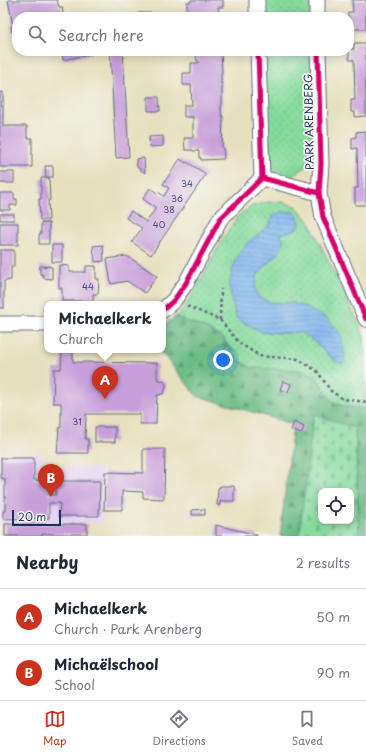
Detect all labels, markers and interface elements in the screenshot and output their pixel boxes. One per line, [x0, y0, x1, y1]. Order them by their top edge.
search box [12, 12, 354, 56]
icon: search [26, 23, 48, 45]
text: Search here [58, 23, 144, 46]
street label: PARK ARENBERG [299, 74, 318, 170]
house number: 34 [181, 176, 193, 190]
house number: 36 [171, 191, 183, 205]
house number: 38 [163, 202, 175, 216]
house number: 40 [153, 217, 166, 231]
house number: 44 [82, 279, 94, 293]
popup [44, 301, 166, 353]
text: Michaelkerk [59, 306, 151, 329]
text: Church [59, 329, 103, 348]
your location [213, 350, 233, 370]
pin: A [92, 366, 118, 399]
house number: 31 [72, 414, 82, 428]
pin: B [38, 464, 64, 497]
map controls [318, 488, 354, 524]
button: locate [318, 488, 354, 524]
scale bar [12, 508, 61, 527]
text: 20 m [18, 508, 46, 525]
text: Nearby [16, 549, 78, 575]
text: 2 results [296, 553, 350, 572]
text: Michaelkerk [54, 596, 147, 619]
text: A [24, 607, 34, 626]
text: 50 m [316, 607, 350, 626]
text: Church · Park Arenberg [54, 619, 202, 638]
text: Michaëlschool [54, 652, 159, 675]
text: B [25, 663, 33, 682]
text: 90 m [317, 663, 350, 682]
text: School [54, 675, 95, 694]
tab: Map [43, 708, 66, 749]
tab: Directions [152, 708, 206, 749]
tab: Saved [292, 708, 323, 749]

